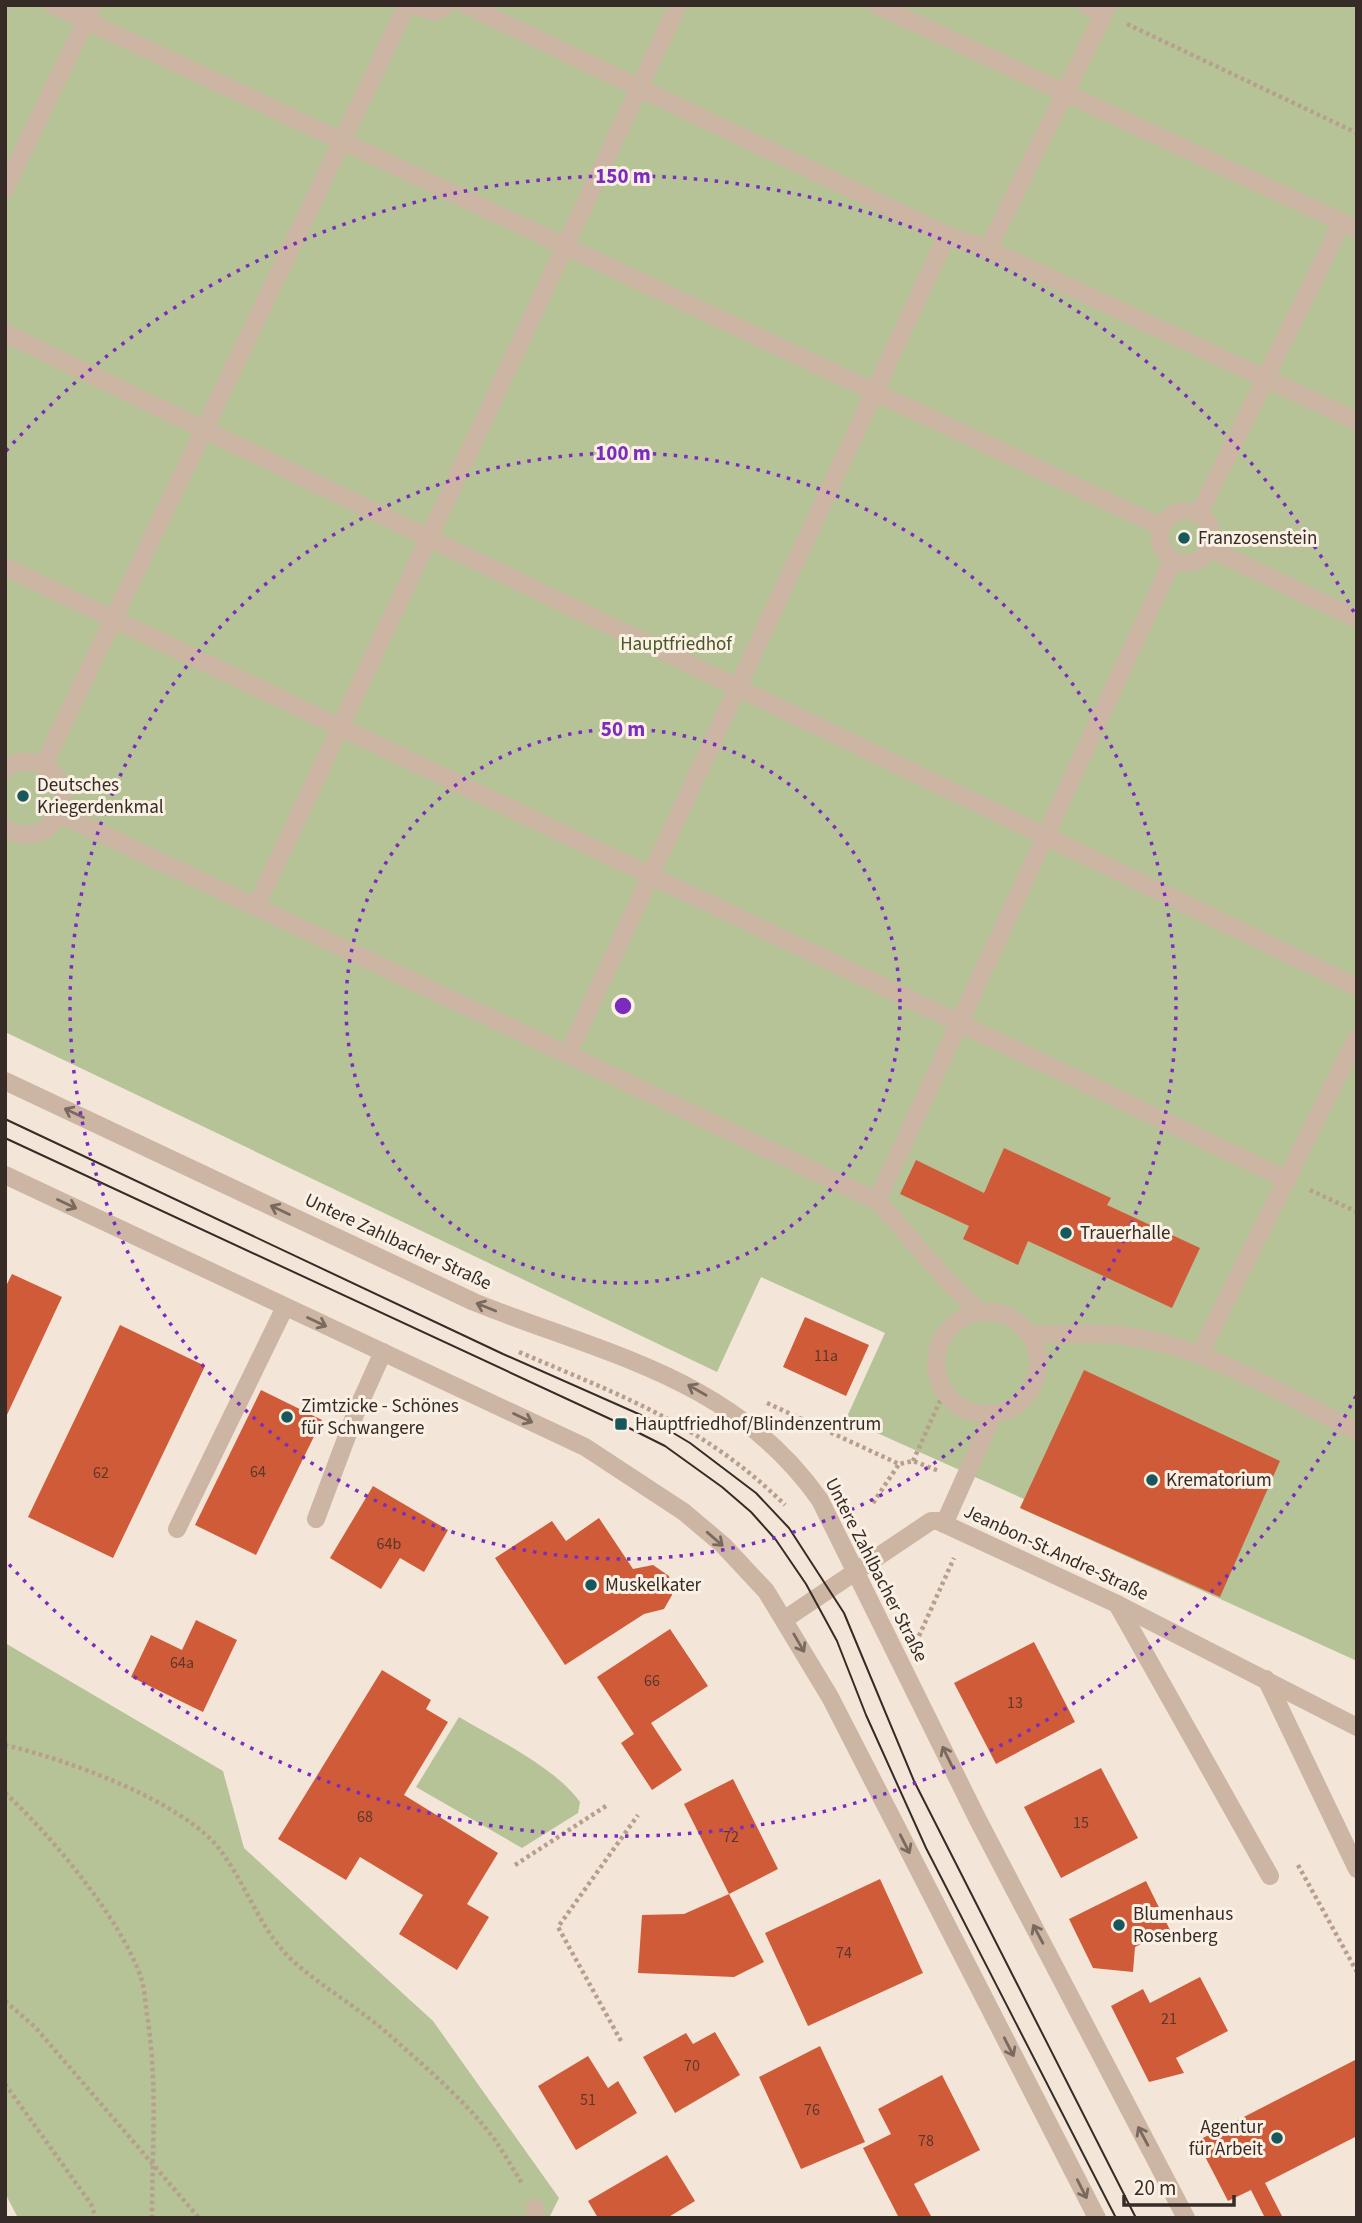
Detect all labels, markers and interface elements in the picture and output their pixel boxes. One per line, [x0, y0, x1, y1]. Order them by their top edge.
text: 150 m [595, 161, 651, 191]
text: 100 m [595, 438, 651, 468]
place label: Franzosenstein [1198, 525, 1317, 552]
marker: Franzosenstein [1176, 530, 1192, 546]
park label: Hauptfriedhof [620, 631, 733, 658]
text: 50 m [601, 714, 645, 744]
place label: Deutsches Kriegerdenkmal [37, 772, 164, 821]
marker: Deutsches Kriegerdenkmal [15, 788, 31, 804]
centre of rings [611, 994, 635, 1018]
one-way arrow [64, 1106, 85, 1119]
street label: Untere Zahlbacher Straße [300, 1187, 496, 1297]
one-way arrow [56, 1198, 77, 1211]
one-way arrow [270, 1203, 291, 1216]
place label: Trauerhalle [1080, 1220, 1170, 1247]
marker: Trauerhalle [1058, 1225, 1074, 1241]
one-way arrow [476, 1299, 497, 1312]
one-way arrow [306, 1315, 327, 1329]
house number: 11a [814, 1345, 838, 1367]
one-way arrow [687, 1383, 707, 1397]
place label: Zimtzicke - Schönes für Schwangere [301, 1393, 459, 1442]
marker: Zimtzicke - Schönes für Schwangere [279, 1409, 295, 1425]
place label: Hauptfriedhof/Blindenzentrum [635, 1411, 881, 1438]
one-way arrow [512, 1412, 533, 1426]
marker: Hauptfriedhof/Blindenzentrum [613, 1416, 629, 1432]
house number: 64 [250, 1461, 266, 1483]
house number: 62 [93, 1462, 109, 1484]
place label: Krematorium [1166, 1467, 1272, 1494]
marker: Krematorium [1144, 1472, 1160, 1488]
street label: Untere Zahlbacher Straße [818, 1473, 934, 1667]
street label: Jeanbon-St.Andre-Straße [959, 1498, 1153, 1608]
one-way arrow [706, 1531, 724, 1547]
house number: 64b [377, 1533, 402, 1555]
place label: Muskelkater [605, 1572, 702, 1599]
marker: Muskelkater [583, 1577, 599, 1593]
one-way arrow [793, 1632, 806, 1653]
house number: 64a [170, 1652, 194, 1674]
house number: 66 [644, 1670, 660, 1692]
house number: 13 [1007, 1692, 1023, 1714]
one-way arrow [939, 1746, 953, 1767]
house number: 68 [357, 1806, 373, 1828]
house number: 15 [1073, 1812, 1089, 1834]
house number: 72 [723, 1826, 739, 1848]
one-way arrow [899, 1833, 913, 1854]
place label: Blumenhaus Rosenberg [1133, 1901, 1233, 1950]
marker: Blumenhaus Rosenberg [1111, 1917, 1127, 1933]
one-way arrow [1030, 1924, 1044, 1945]
house number: 74 [836, 1942, 852, 1964]
house number: 21 [1161, 2008, 1177, 2030]
one-way arrow [1002, 2036, 1016, 2056]
house number: 70 [684, 2055, 700, 2077]
house number: 51 [580, 2089, 596, 2111]
house number: 76 [804, 2099, 820, 2121]
place label: Agentur für Arbeit [1189, 2114, 1264, 2163]
one-way arrow [1136, 2126, 1150, 2146]
house number: 78 [918, 2130, 934, 2152]
marker: Agentur für Arbeit [1269, 2130, 1285, 2146]
scale bar [1124, 2164, 1234, 2208]
text: 20 m [1134, 2173, 1176, 2203]
one-way arrow [1075, 2178, 1089, 2199]

